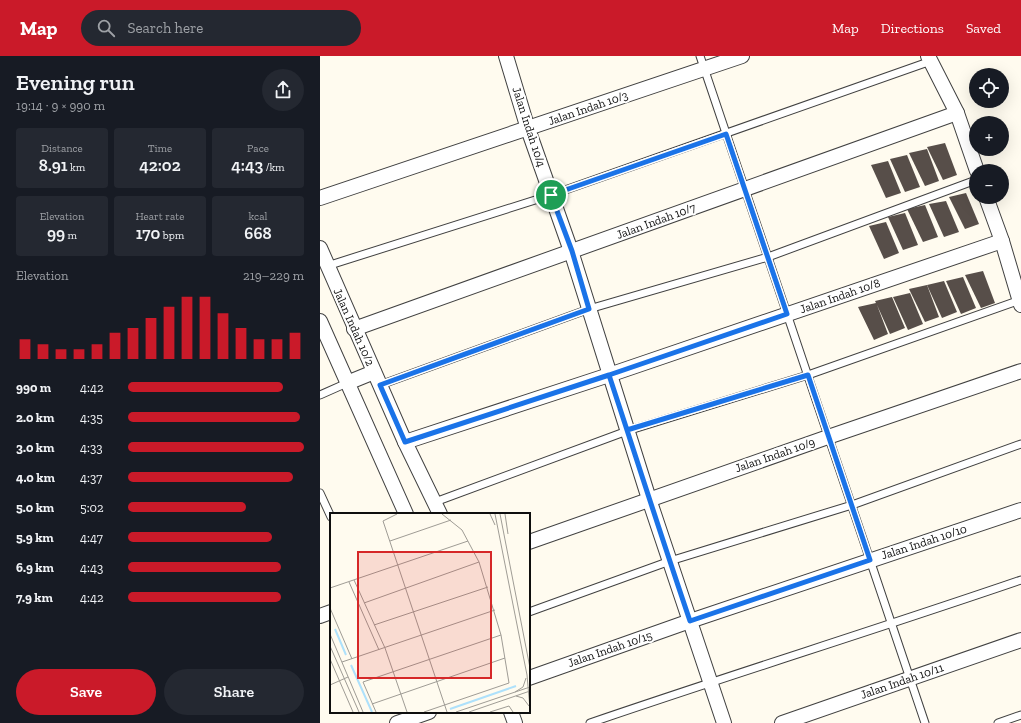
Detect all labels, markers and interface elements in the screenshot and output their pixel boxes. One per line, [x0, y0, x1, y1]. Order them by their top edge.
search box [81, 10, 361, 46]
text: Map [20, 17, 57, 40]
icon: search [95, 17, 117, 39]
text: Search here [127, 19, 203, 37]
text: Map [832, 20, 859, 37]
text: Directions [881, 20, 944, 37]
text: Saved [966, 20, 1001, 37]
map controls [969, 68, 1009, 204]
button: locate [969, 68, 1009, 108]
text: Evening run [16, 69, 135, 96]
button: share [262, 69, 304, 111]
street label: Jalan Indah 10/4 [509, 85, 549, 169]
street label: Jalan Indah 10/3 [546, 88, 630, 128]
text: 19:14 · 9 × 990 m [16, 98, 105, 113]
button: + [969, 116, 1009, 156]
text: Distance [41, 142, 83, 155]
text: Time [148, 142, 172, 155]
text: Pace [247, 142, 269, 155]
text: 8.91 [39, 155, 68, 175]
text: 42:02 [139, 155, 181, 175]
text: 4:43 [231, 155, 263, 175]
text: km [68, 161, 85, 174]
text: /km [263, 161, 285, 174]
button: − [969, 164, 1009, 204]
pin [534, 178, 568, 212]
icon: arrive [540, 184, 562, 206]
street label: Jalan Indah 10/7 [614, 200, 698, 242]
text: Elevation [40, 210, 84, 223]
text: Heart rate [136, 210, 184, 223]
text: kcal [249, 210, 267, 223]
text: 99 [47, 223, 65, 243]
text: 170 [136, 223, 160, 243]
text: 668 [244, 223, 272, 243]
text: m [65, 229, 77, 242]
text: bpm [160, 229, 184, 242]
text: Elevation [16, 268, 68, 283]
text: 219–229 m [243, 268, 304, 283]
street label: Jalan Indah 10/8 [798, 276, 882, 316]
street label: Jalan Indah 10/2 [331, 286, 377, 368]
text: 990 m [16, 380, 51, 395]
text: 4:42 [80, 380, 104, 395]
text: 2.0 km [16, 410, 54, 425]
text: 4:35 [80, 410, 103, 425]
street label: Jalan Indah 10/9 [733, 435, 817, 475]
text: 3.0 km [16, 440, 54, 455]
text: 4:33 [80, 440, 103, 455]
text: 4.0 km [16, 470, 55, 485]
text: 4:37 [80, 470, 102, 485]
text: 5.0 km [16, 500, 54, 515]
text: 5:02 [80, 500, 104, 515]
inset map [330, 513, 530, 713]
street label: Jalan Indah 10/10 [879, 522, 969, 562]
text: 5.9 km [16, 530, 54, 545]
text: 4:47 [80, 530, 103, 545]
text: 6.9 km [16, 560, 54, 575]
text: 4:43 [80, 560, 103, 575]
text: 7.9 km [16, 590, 53, 605]
text: 4:42 [80, 590, 104, 605]
street label: Jalan Indah 10/15 [566, 628, 654, 670]
street label: Jalan Indah 10/11 [859, 660, 946, 702]
button: Save [16, 669, 156, 715]
button: Share [164, 669, 304, 715]

